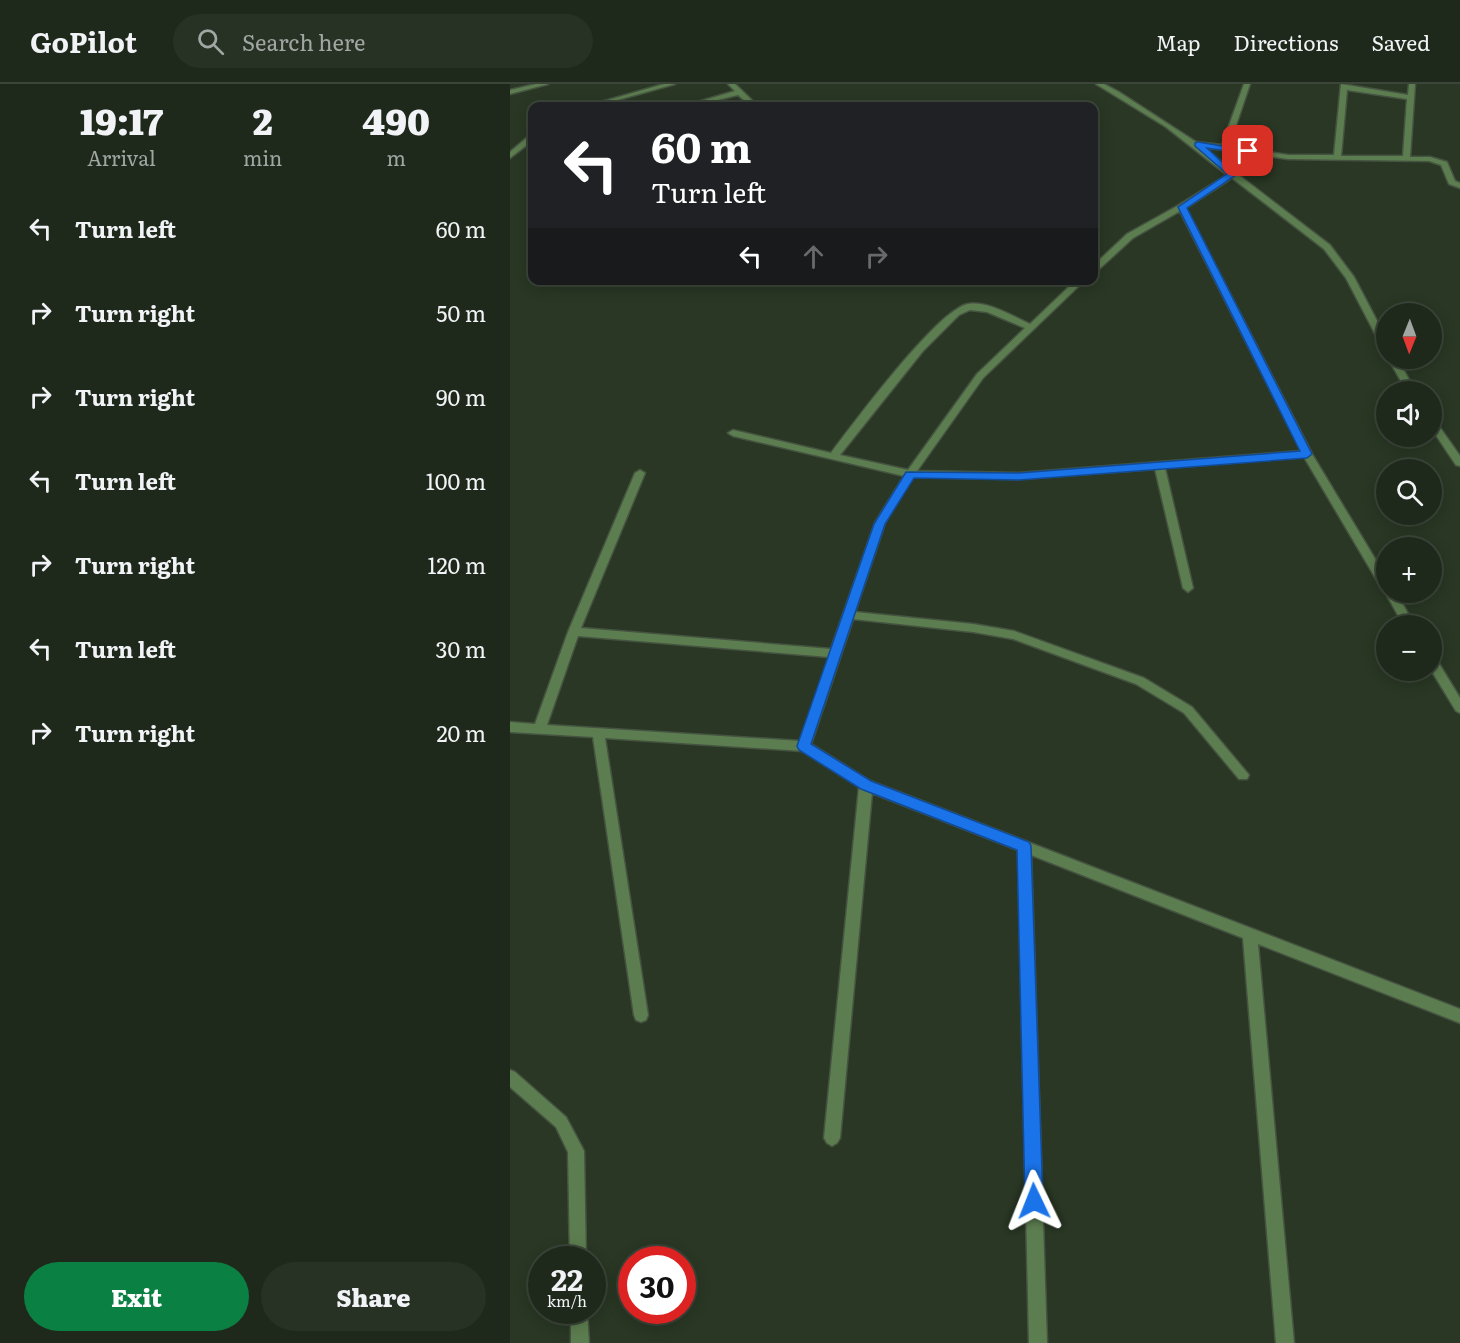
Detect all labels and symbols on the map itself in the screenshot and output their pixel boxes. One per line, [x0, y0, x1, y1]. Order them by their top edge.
pin [1222, 125, 1273, 176]
north arrow [1376, 303, 1442, 369]
position arrow [1002, 1169, 1066, 1233]
speed limit sign: 30 [618, 1246, 696, 1324]

